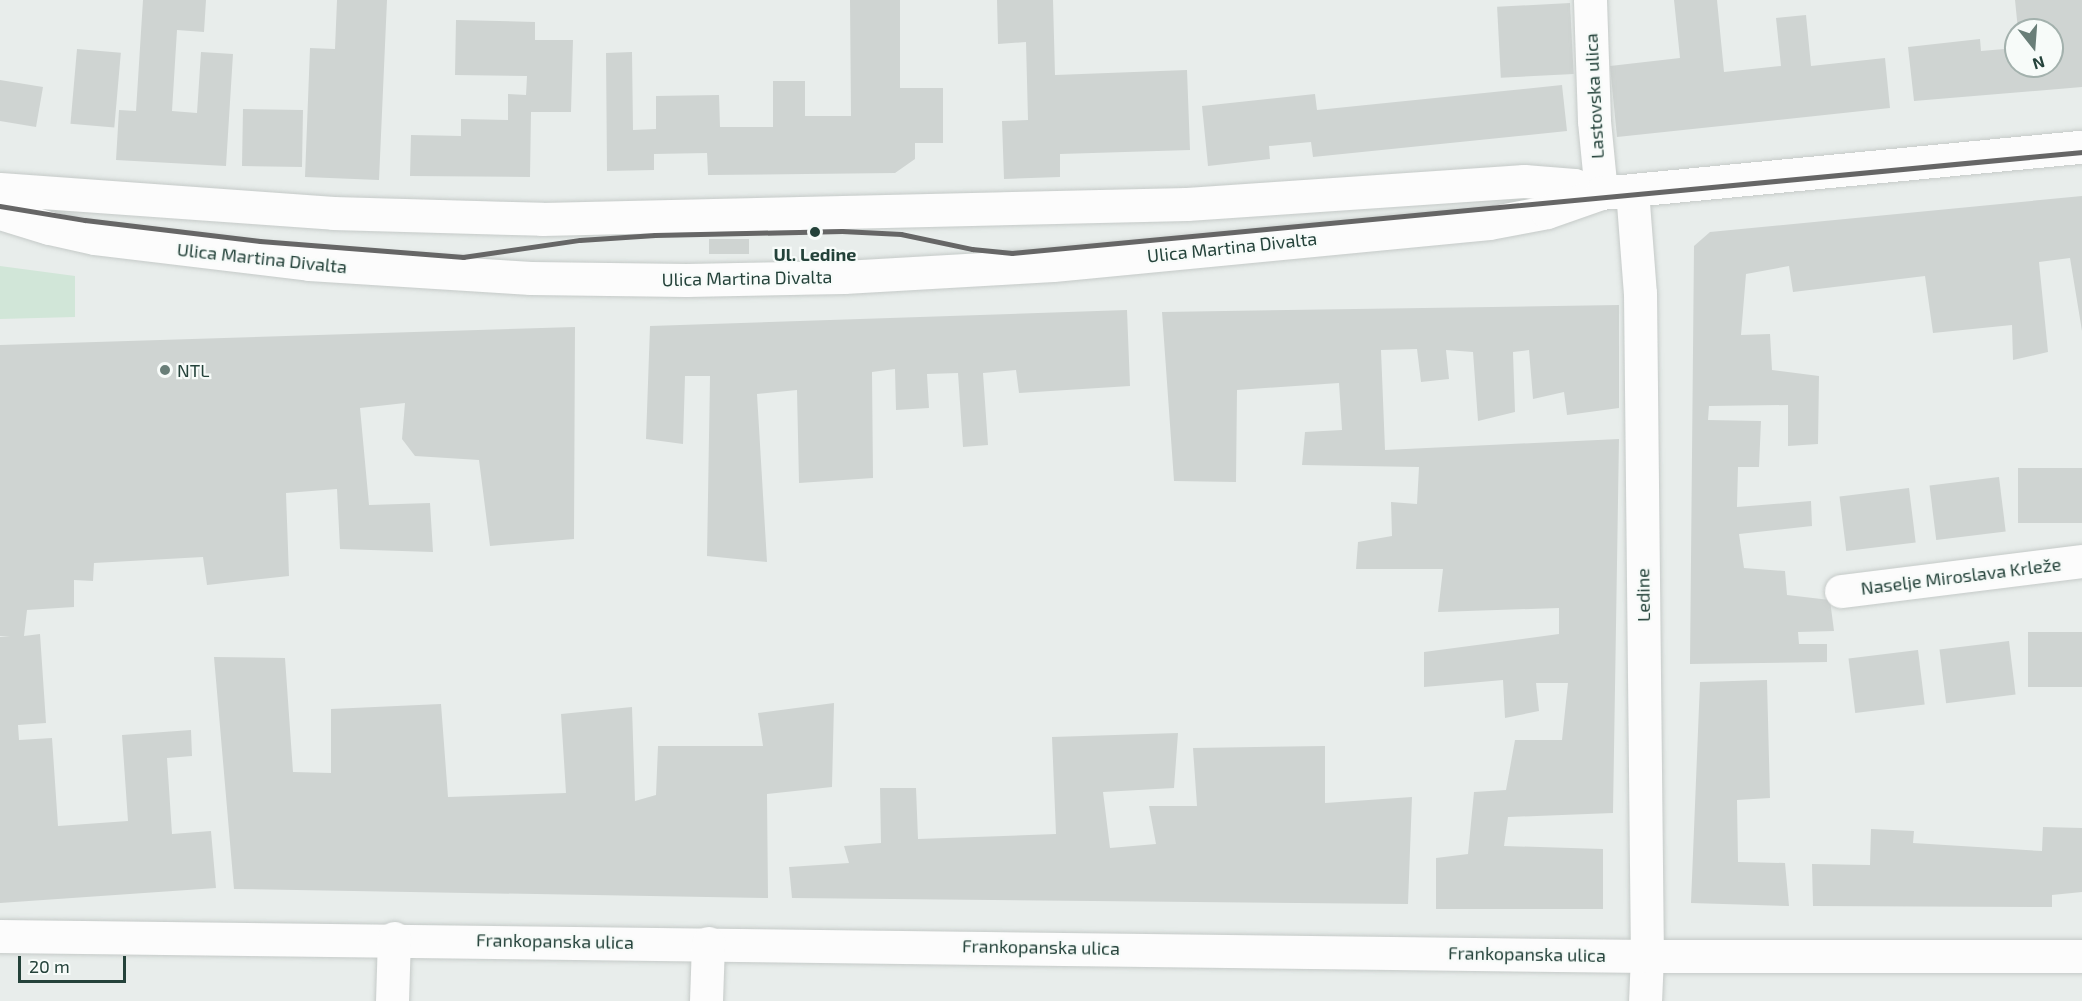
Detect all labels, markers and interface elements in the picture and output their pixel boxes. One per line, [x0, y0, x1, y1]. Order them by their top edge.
north arrow [2004, 18, 2064, 78]
street label: Lastovska ulica [1580, 33, 1608, 159]
text: N [2031, 53, 2047, 75]
marker: Ul. Ledine [806, 223, 824, 241]
street label: Ulica Martina Divalta [1146, 227, 1318, 267]
street label: Ulica Martina Divalta [176, 238, 348, 278]
place label: Ul. Ledine [774, 243, 856, 265]
street label: Ulica Martina Divalta [661, 266, 833, 290]
place label: NTL [177, 359, 209, 381]
marker: NTL [158, 363, 172, 377]
street label: Naselje Miroslava Krleže [1860, 553, 2062, 599]
street label: Ledine [1632, 568, 1654, 622]
street label: Frankopanska ulica [476, 929, 634, 953]
street label: Frankopanska ulica [962, 935, 1120, 959]
street label: Frankopanska ulica [1448, 942, 1606, 966]
scale bar [21, 944, 129, 982]
text: 20 m [29, 955, 70, 977]

